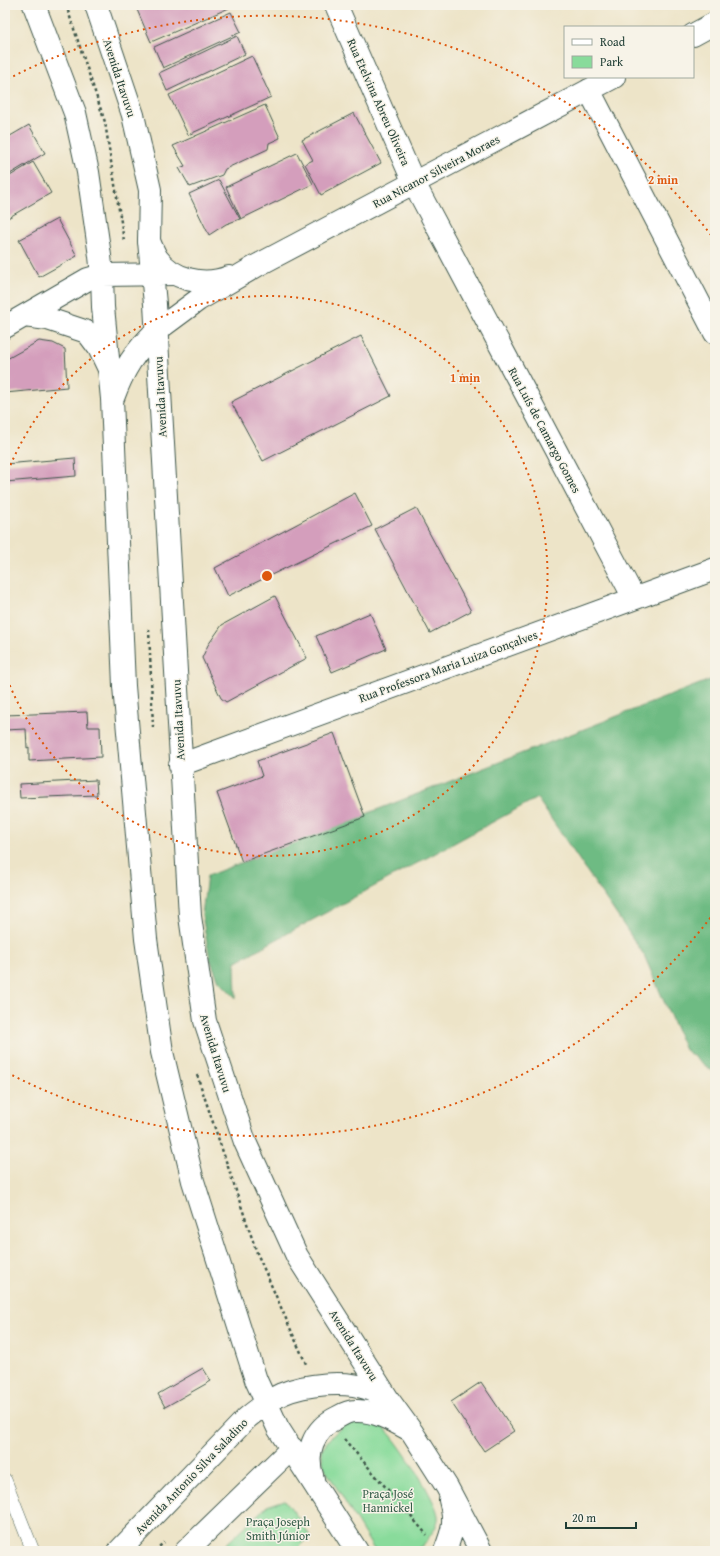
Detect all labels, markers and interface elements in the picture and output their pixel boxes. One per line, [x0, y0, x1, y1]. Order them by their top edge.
legend [564, 26, 694, 78]
text: Road [600, 33, 626, 50]
street label: Rua Etelvina Abreu Oliveira [343, 36, 415, 169]
street label: Avenida Itavuvu [99, 37, 141, 120]
text: Park [600, 53, 624, 70]
street label: Rua Nicanor Silveira Moraes [369, 130, 503, 212]
text: 2 min [648, 171, 678, 188]
street label: Avenida Itavuvu [149, 356, 171, 438]
street label: Rua Luís de Camargo Gomes [505, 364, 586, 496]
text: 1 min [450, 369, 480, 386]
centre of rings [260, 569, 274, 583]
street label: Rua Professora Maria Luiza Gonçalves [356, 626, 540, 706]
street label: Avenida Itavuvu [167, 679, 189, 761]
street label: Avenida Itavuvu [196, 1012, 236, 1095]
street label: Avenida Itavuvu [325, 1306, 383, 1384]
street label: Avenida Antonio Silva Saladino [131, 1414, 251, 1538]
park label: Praça José Hannickel [363, 1485, 414, 1516]
scale bar [566, 1504, 636, 1530]
text: 20 m [572, 1509, 596, 1526]
park label: Praça Joseph Smith Júnior [246, 1513, 310, 1544]

